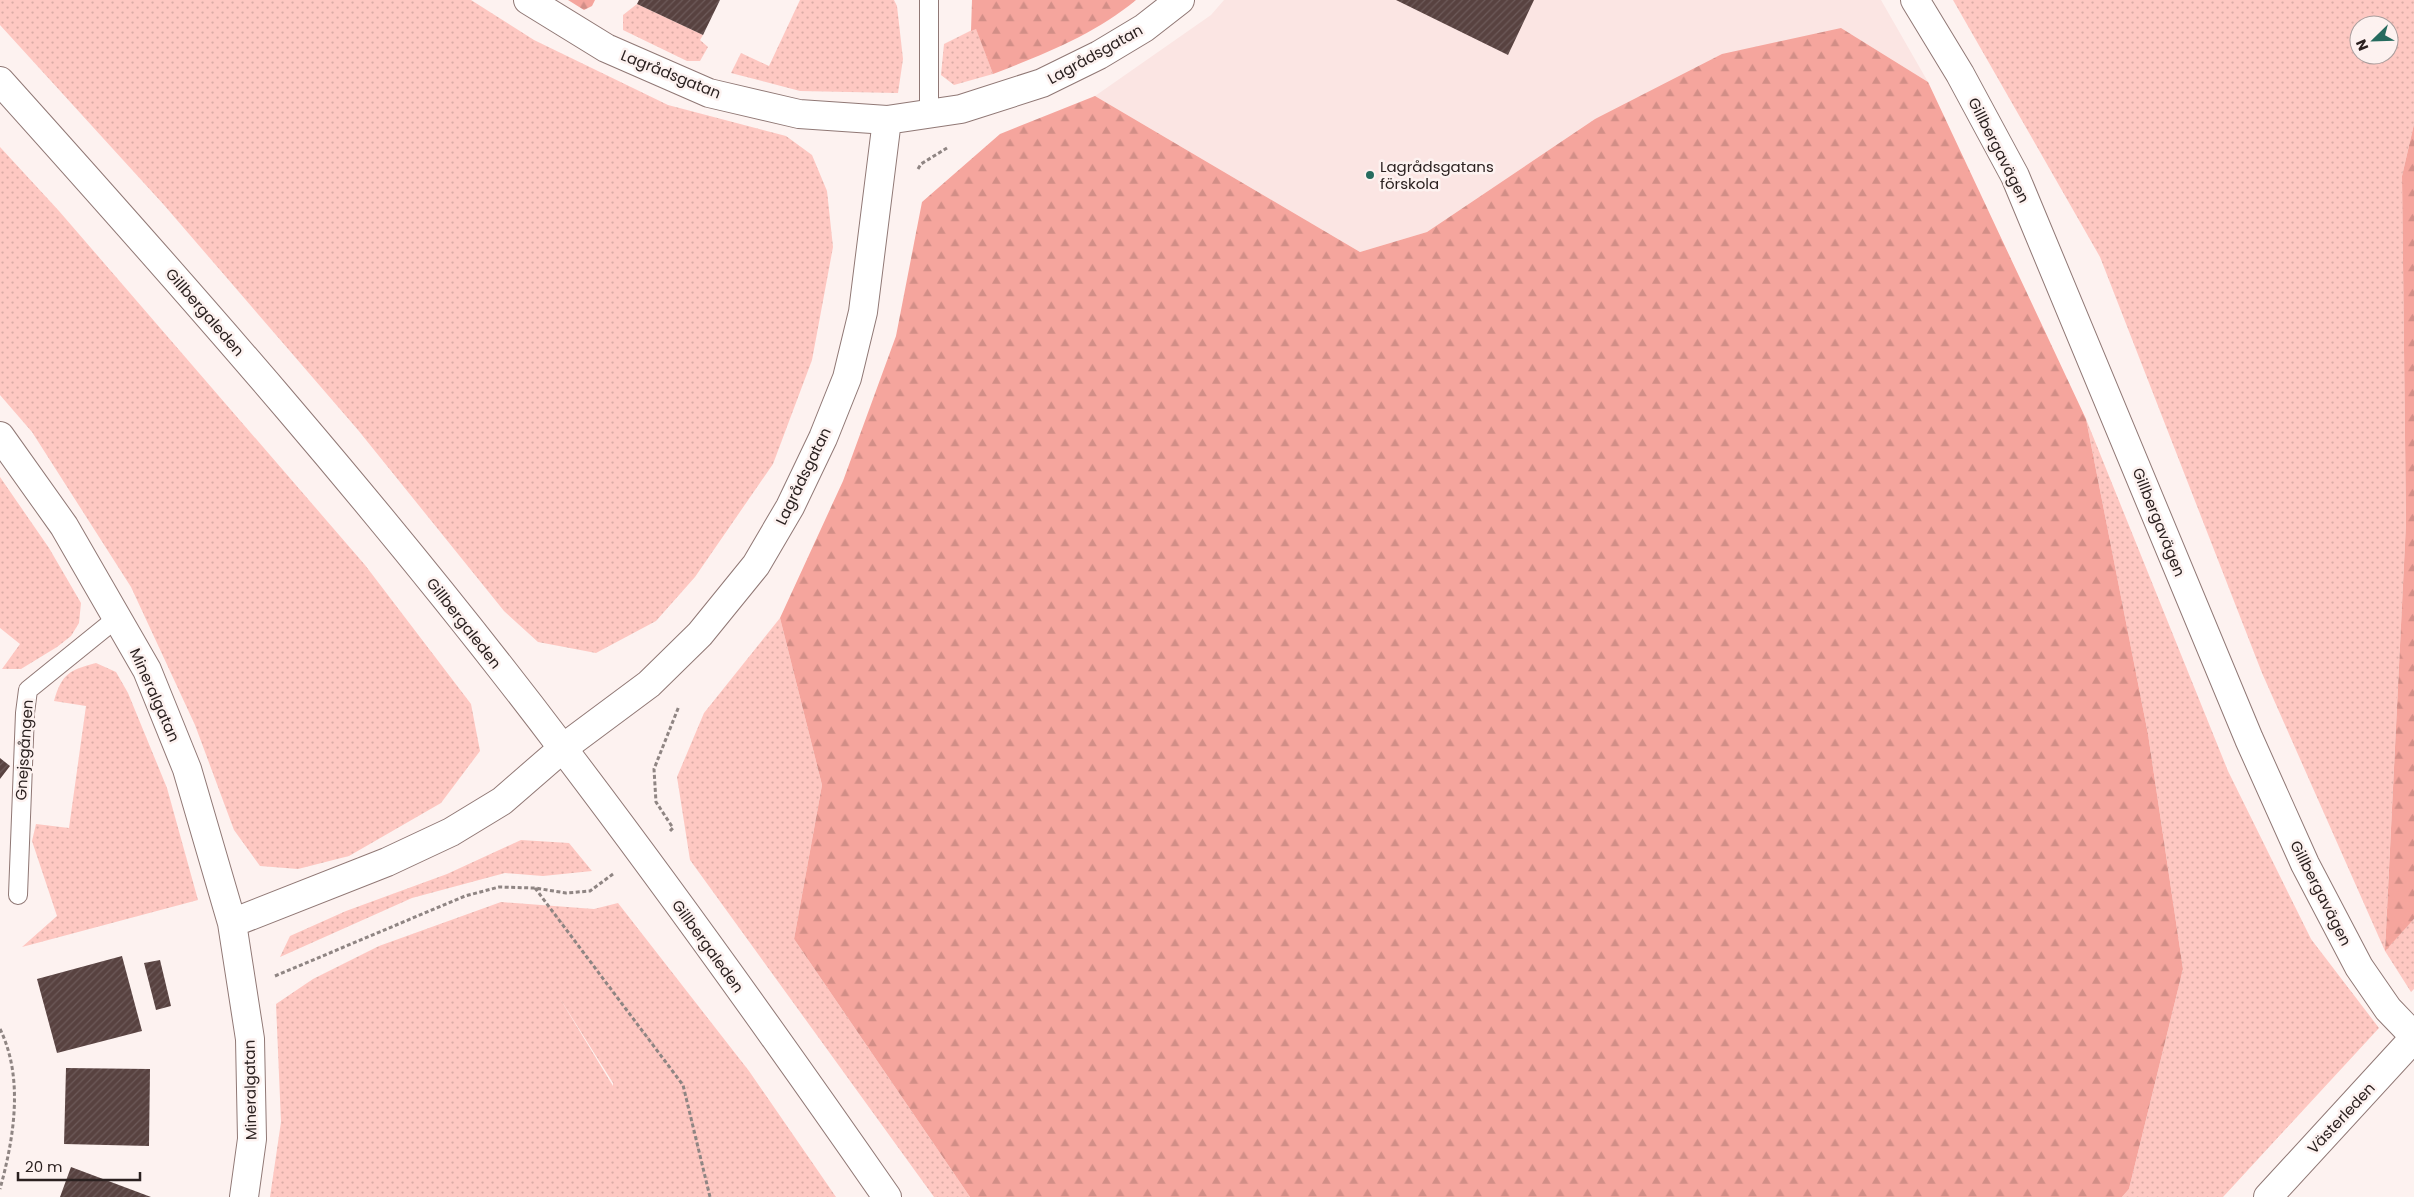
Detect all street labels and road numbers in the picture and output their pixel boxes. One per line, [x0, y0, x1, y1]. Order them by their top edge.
street label: Lagrådsgatan [1044, 19, 1146, 89]
street label: Lagrådsgatan [618, 44, 724, 104]
street label: Gillbergavägen [1963, 94, 2035, 206]
street label: Gillbergaleden [161, 264, 249, 360]
street label: Lagrådsgatan [770, 424, 836, 528]
street label: Gillbergavägen [2128, 464, 2190, 580]
street label: Gillbergaleden [422, 573, 506, 673]
street label: Mineralgatan [125, 645, 185, 745]
street label: Gnejsgången [10, 699, 38, 801]
street label: Gillbergavägen [2285, 837, 2357, 949]
street label: Gillbergaleden [667, 895, 749, 997]
street label: Mineralgatan [239, 1040, 261, 1140]
street label: Västerleden [2302, 1078, 2380, 1158]

